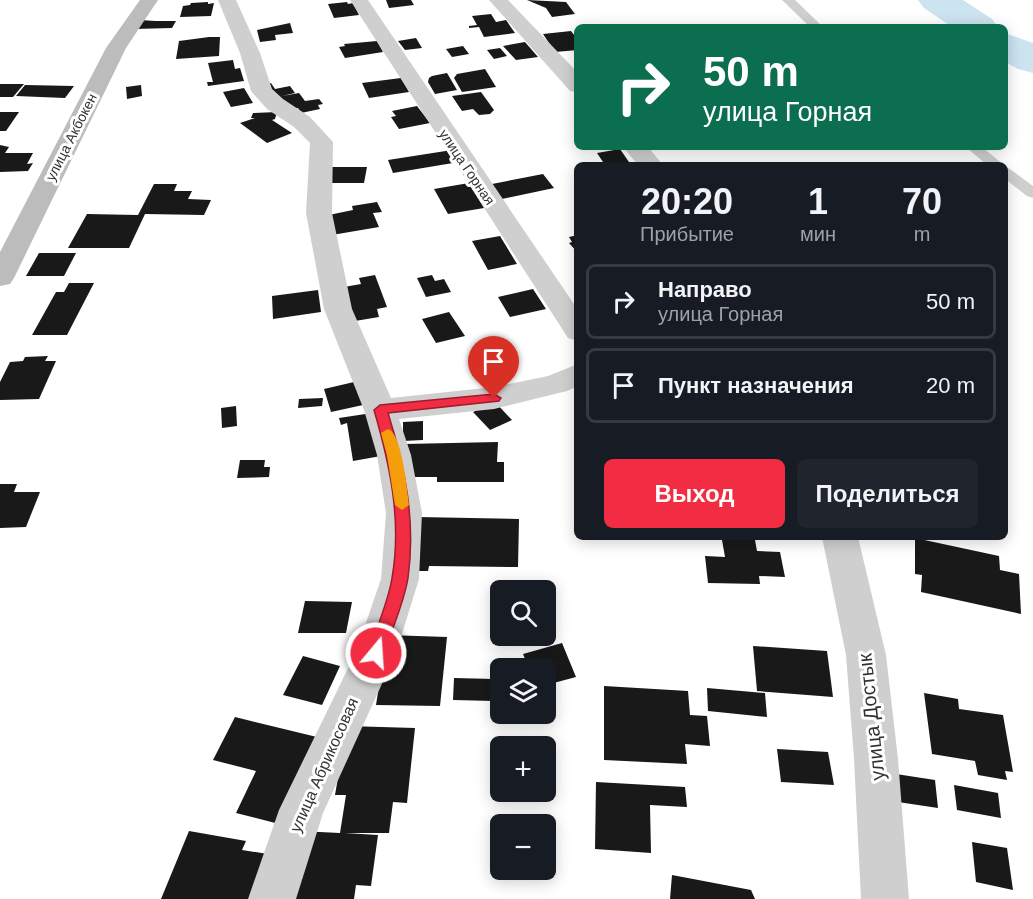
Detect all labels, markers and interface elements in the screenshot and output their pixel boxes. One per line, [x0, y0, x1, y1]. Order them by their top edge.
icon: right [604, 48, 682, 126]
text: 50 m [703, 48, 799, 95]
street label: улица Акбокен [42, 91, 100, 183]
text: улица Горная [703, 97, 872, 127]
street label: улица Горная [436, 126, 498, 208]
text: 20:20 [641, 181, 733, 222]
text: 1 [808, 181, 828, 222]
text: 70 [902, 181, 942, 222]
text: Прибытие [640, 223, 734, 245]
text: мин [800, 223, 836, 245]
text: m [914, 223, 930, 245]
text: Направо [658, 277, 752, 302]
icon: right [607, 285, 640, 318]
text: 50 m [926, 289, 975, 314]
text: улица Горная [658, 303, 783, 325]
pin [468, 336, 519, 398]
icon: arrive [477, 345, 510, 378]
icon: arrive [607, 369, 640, 402]
text: Пункт назначения [658, 373, 854, 398]
text: 20 m [926, 373, 975, 398]
button: Выход [604, 459, 785, 528]
button: Поделиться [797, 459, 978, 528]
map controls [490, 580, 556, 880]
button: search [490, 580, 556, 646]
position arrow [344, 621, 408, 685]
street label: улица Достык [853, 652, 889, 782]
button: layers [490, 658, 556, 724]
street label: улица Абрикосовая [287, 695, 361, 835]
button: + [490, 736, 556, 802]
button: − [490, 814, 556, 880]

